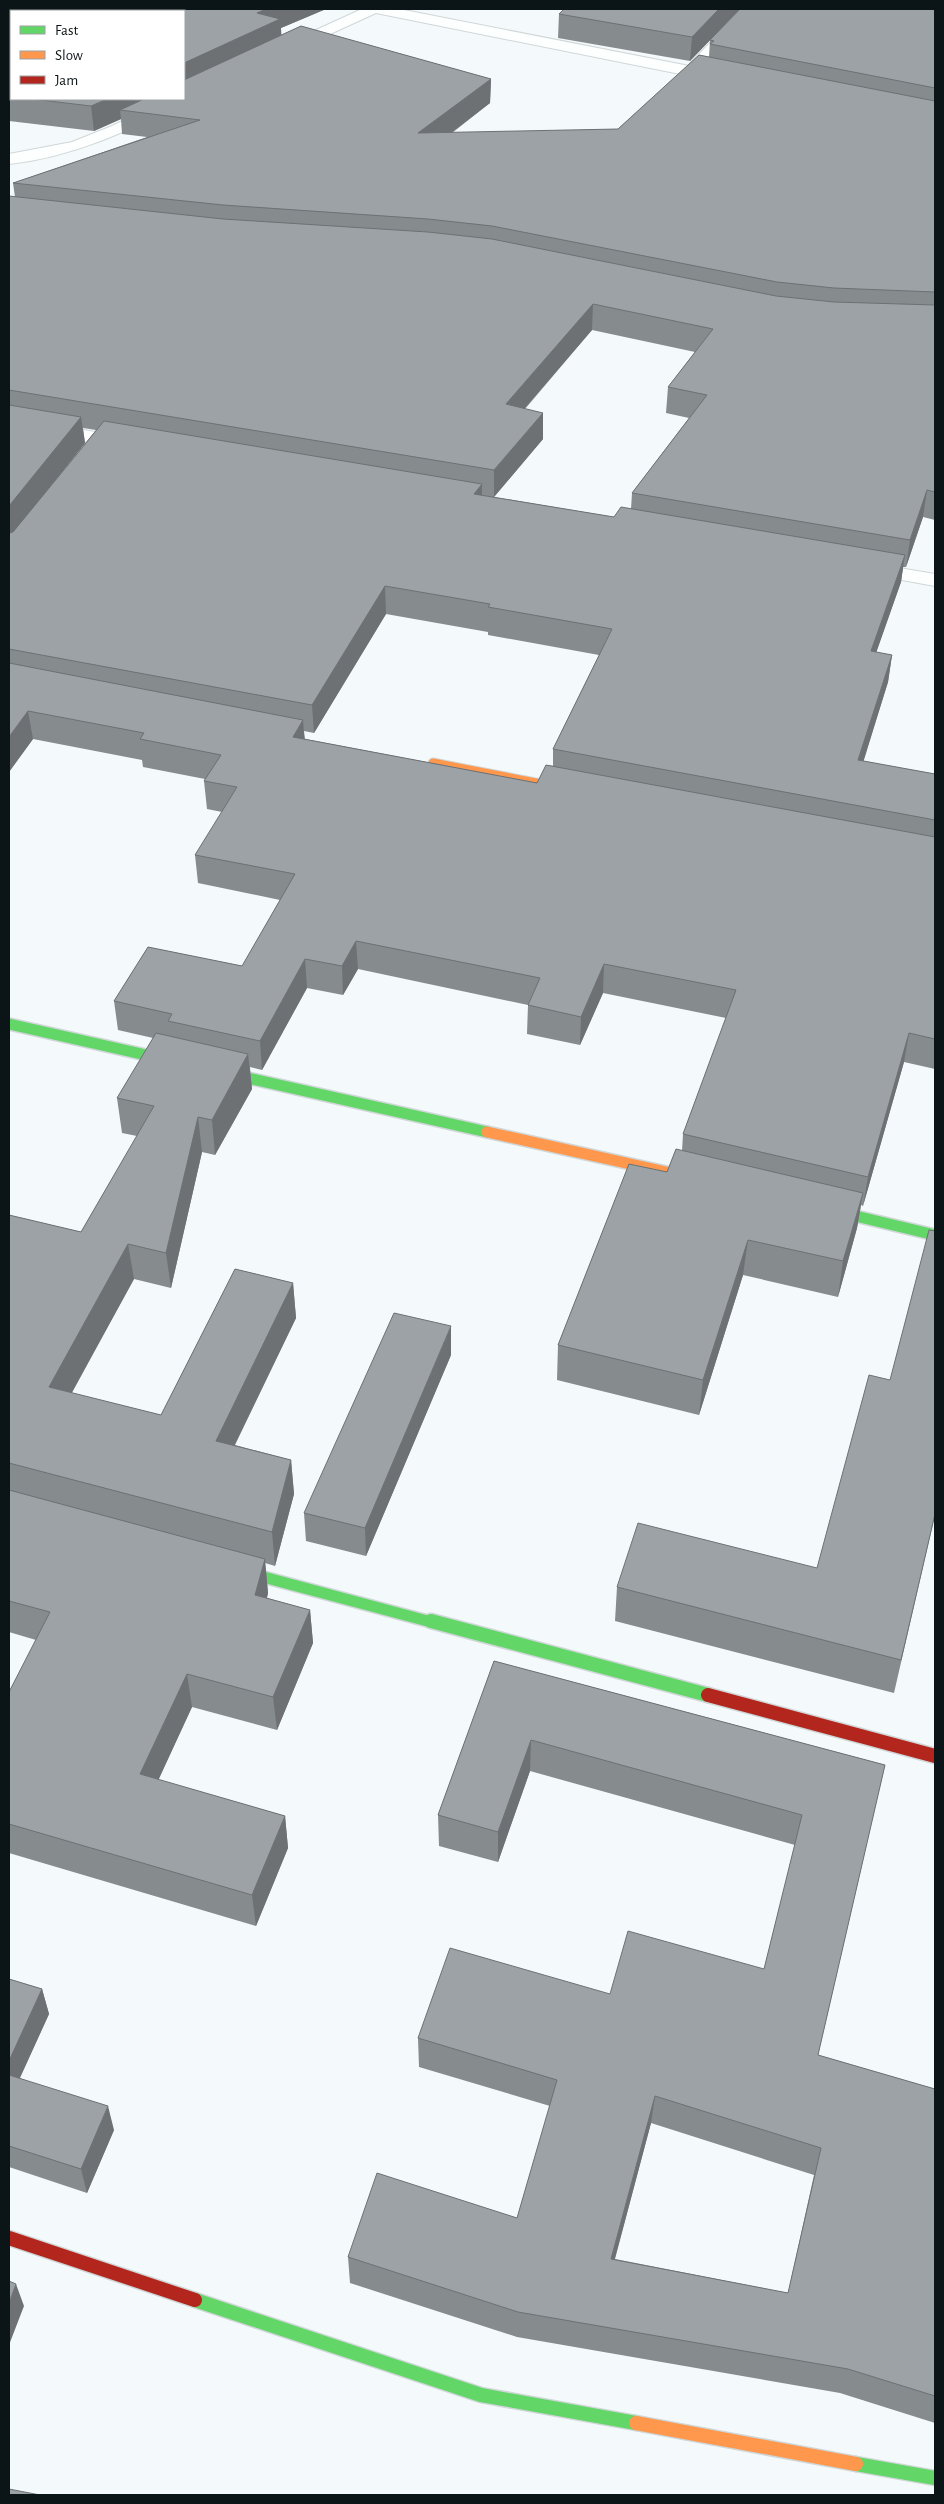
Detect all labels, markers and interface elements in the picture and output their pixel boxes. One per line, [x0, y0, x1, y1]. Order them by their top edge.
legend [10, 10, 185, 100]
text: Fast [55, 23, 79, 38]
text: Slow [55, 48, 83, 63]
text: Jam [55, 73, 78, 88]

